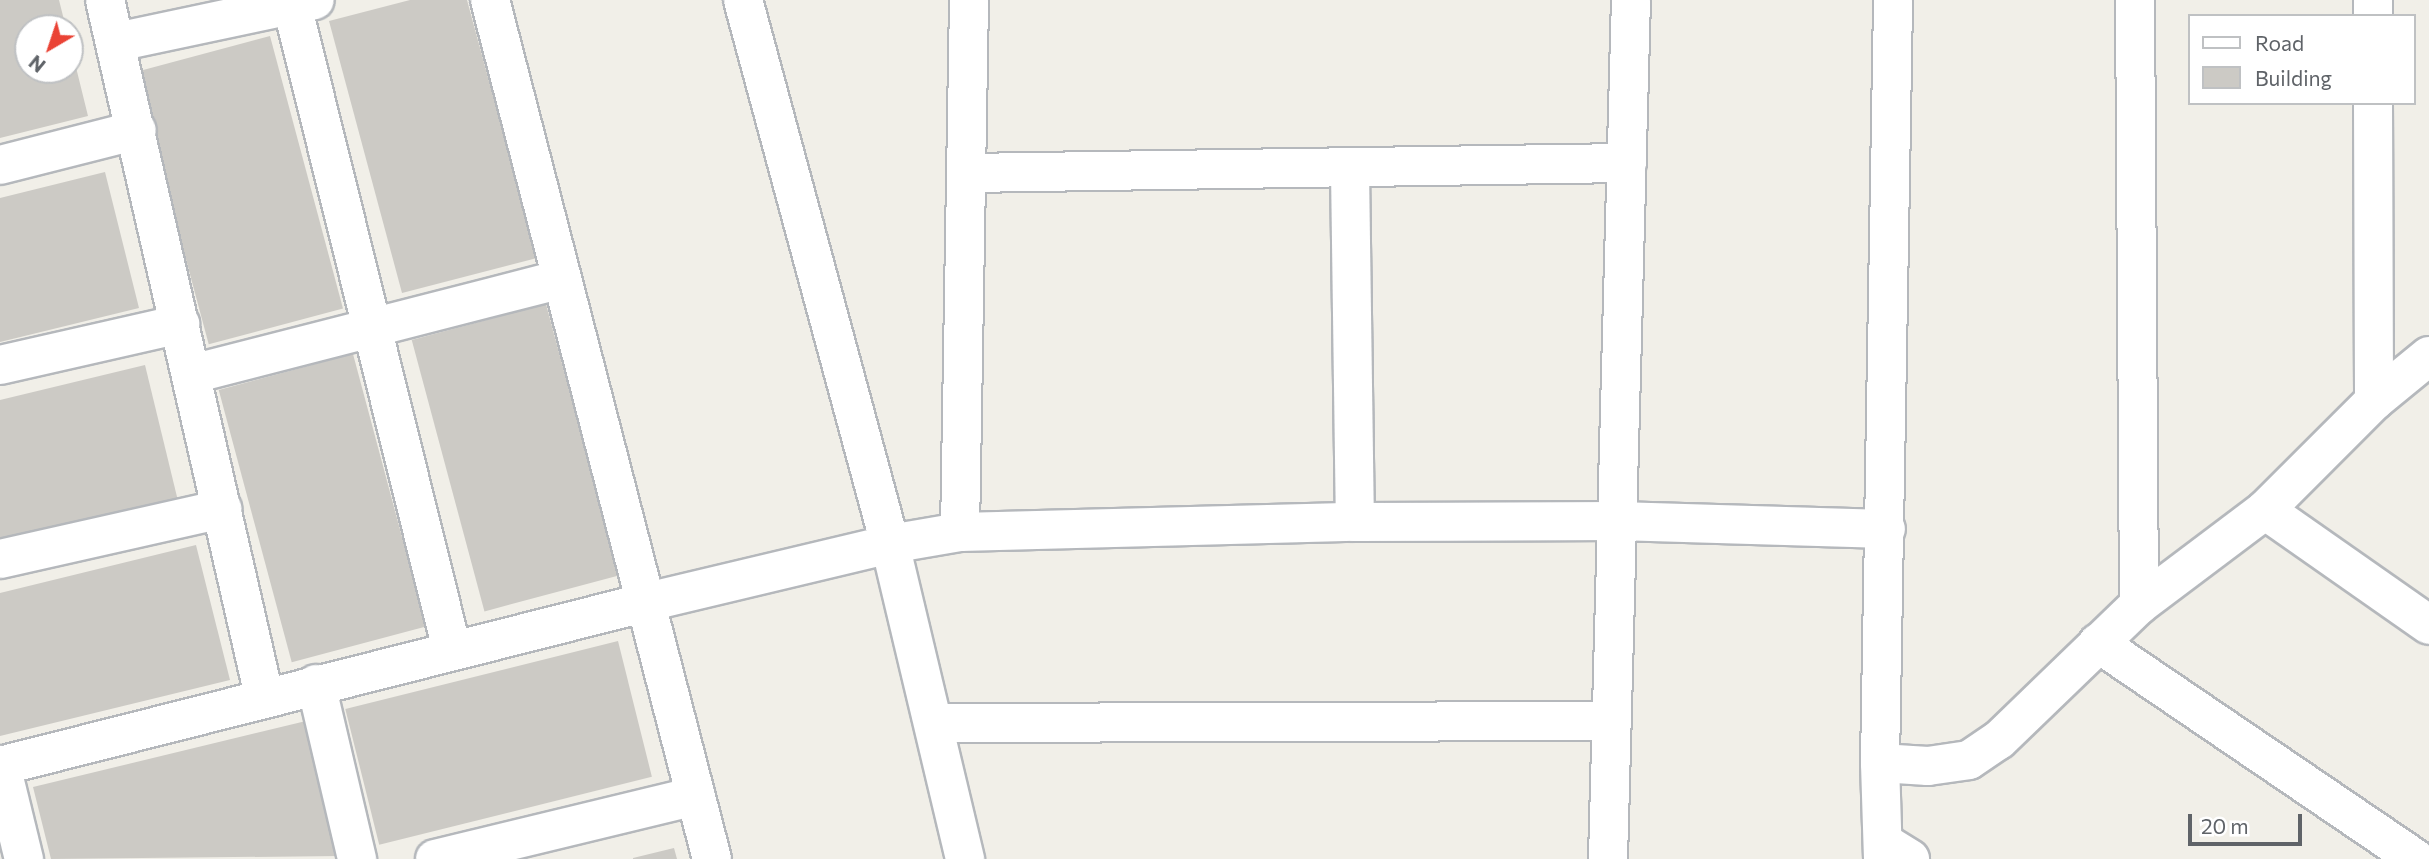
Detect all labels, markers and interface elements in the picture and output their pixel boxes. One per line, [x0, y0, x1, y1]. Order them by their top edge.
north arrow [14, 14, 84, 84]
legend [2188, 14, 2415, 105]
text: Road [2255, 30, 2304, 55]
text: N [24, 51, 50, 78]
text: Building [2255, 65, 2332, 90]
scale bar [2191, 800, 2305, 844]
text: 20 m [2201, 813, 2249, 838]

